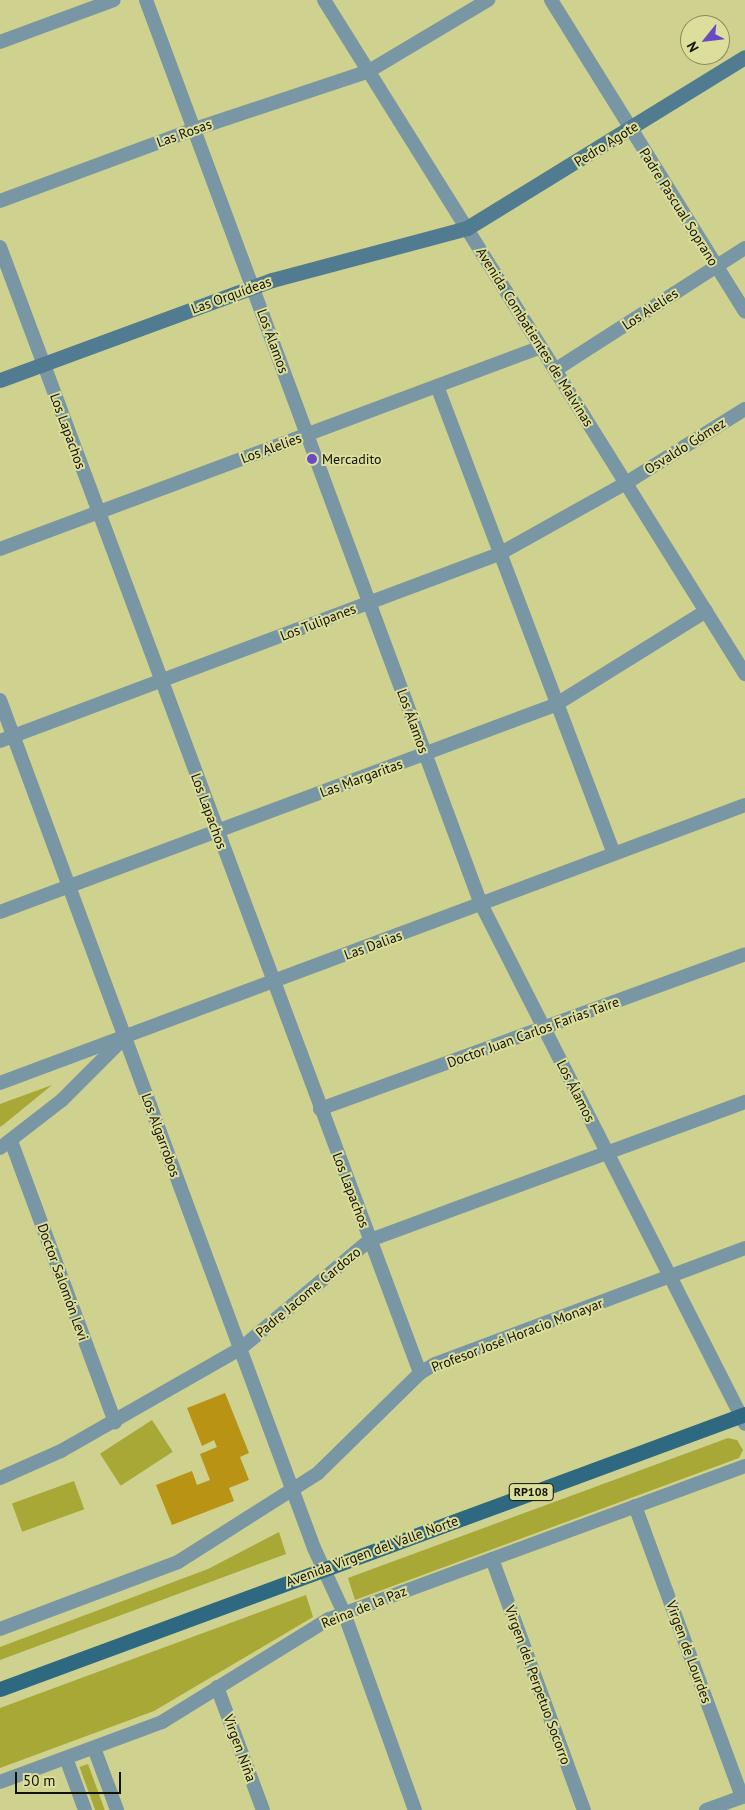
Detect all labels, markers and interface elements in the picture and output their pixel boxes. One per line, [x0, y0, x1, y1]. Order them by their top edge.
north arrow [680, 15, 730, 65]
text: N [683, 38, 703, 55]
street label: Las Rosas [154, 115, 214, 151]
street label: Pedro Agote [571, 118, 641, 170]
street label: Padre Pascual Soprano [636, 145, 722, 269]
street label: Avenida Combatientes de Malvinas [473, 244, 597, 430]
street label: Las Orquídeas [189, 273, 273, 317]
street label: Los Alelíes [619, 285, 681, 333]
street label: Los Álamos [254, 306, 292, 376]
street label: Los Lapachos [47, 391, 89, 471]
street label: Osvaldo Gómez [641, 414, 729, 478]
street label: Los Alelíes [238, 429, 304, 467]
place label: Mercadito [322, 451, 382, 467]
marker: Mercadito [306, 453, 318, 465]
street label: Los Tulipanes [277, 600, 359, 644]
street label: Los Álamos [394, 686, 432, 756]
street label: Las Margaritas [317, 755, 405, 801]
street label: Los Lapachos [188, 771, 230, 851]
street label: Las Dalias [342, 927, 404, 963]
street label: Doctor Juan Carlos Farías Taire [444, 993, 622, 1071]
street label: Los Álamos [553, 1057, 599, 1125]
street label: Los Algarrobos [138, 1091, 184, 1179]
street label: Los Lapachos [329, 1150, 373, 1230]
street label: Doctor Salomón Levi [34, 1221, 92, 1343]
street label: Padre Jacome Cardozo [252, 1243, 364, 1341]
street label: Profesor José Horacio Monayar [429, 1294, 605, 1376]
road number: RP108 [508, 1482, 554, 1501]
street label: Avenida Virgen del Valle Norte [283, 1512, 461, 1590]
street label: Reina de la Paz [319, 1582, 409, 1632]
street label: Virgen de Lourdes [663, 1599, 715, 1705]
street label: Virgen del Perpetuo Socorro [501, 1603, 575, 1767]
street label: Virgen Niña [220, 1712, 260, 1784]
scale bar [18, 1762, 124, 1794]
text: 50 m [23, 1771, 56, 1790]

